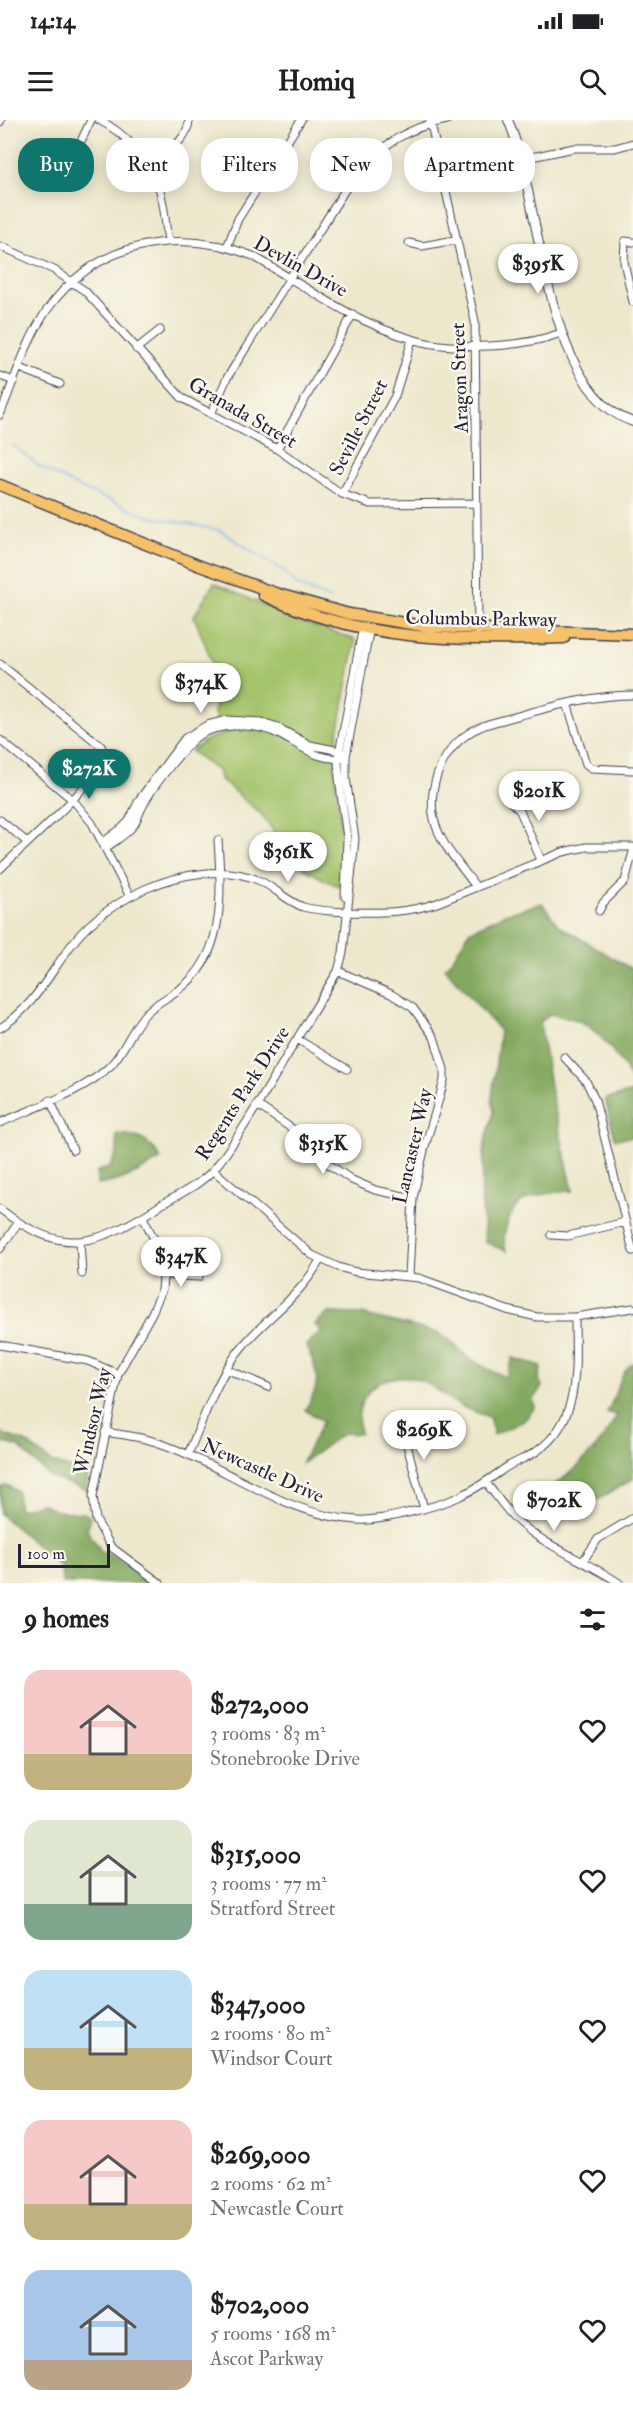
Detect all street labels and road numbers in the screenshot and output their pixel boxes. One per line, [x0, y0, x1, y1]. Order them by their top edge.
street label: Devlin Drive [249, 230, 352, 303]
street label: Aragon Street [445, 322, 474, 435]
street label: Granada Street [184, 371, 302, 454]
street label: Seville Street [324, 375, 394, 479]
street label: Columbus Parkway [405, 605, 558, 632]
street label: Regents Park Drive [190, 1022, 295, 1165]
street label: Lancaster Way [387, 1085, 438, 1206]
street label: Windsor Way [68, 1364, 117, 1478]
street label: Newcastle Drive [198, 1432, 328, 1509]

